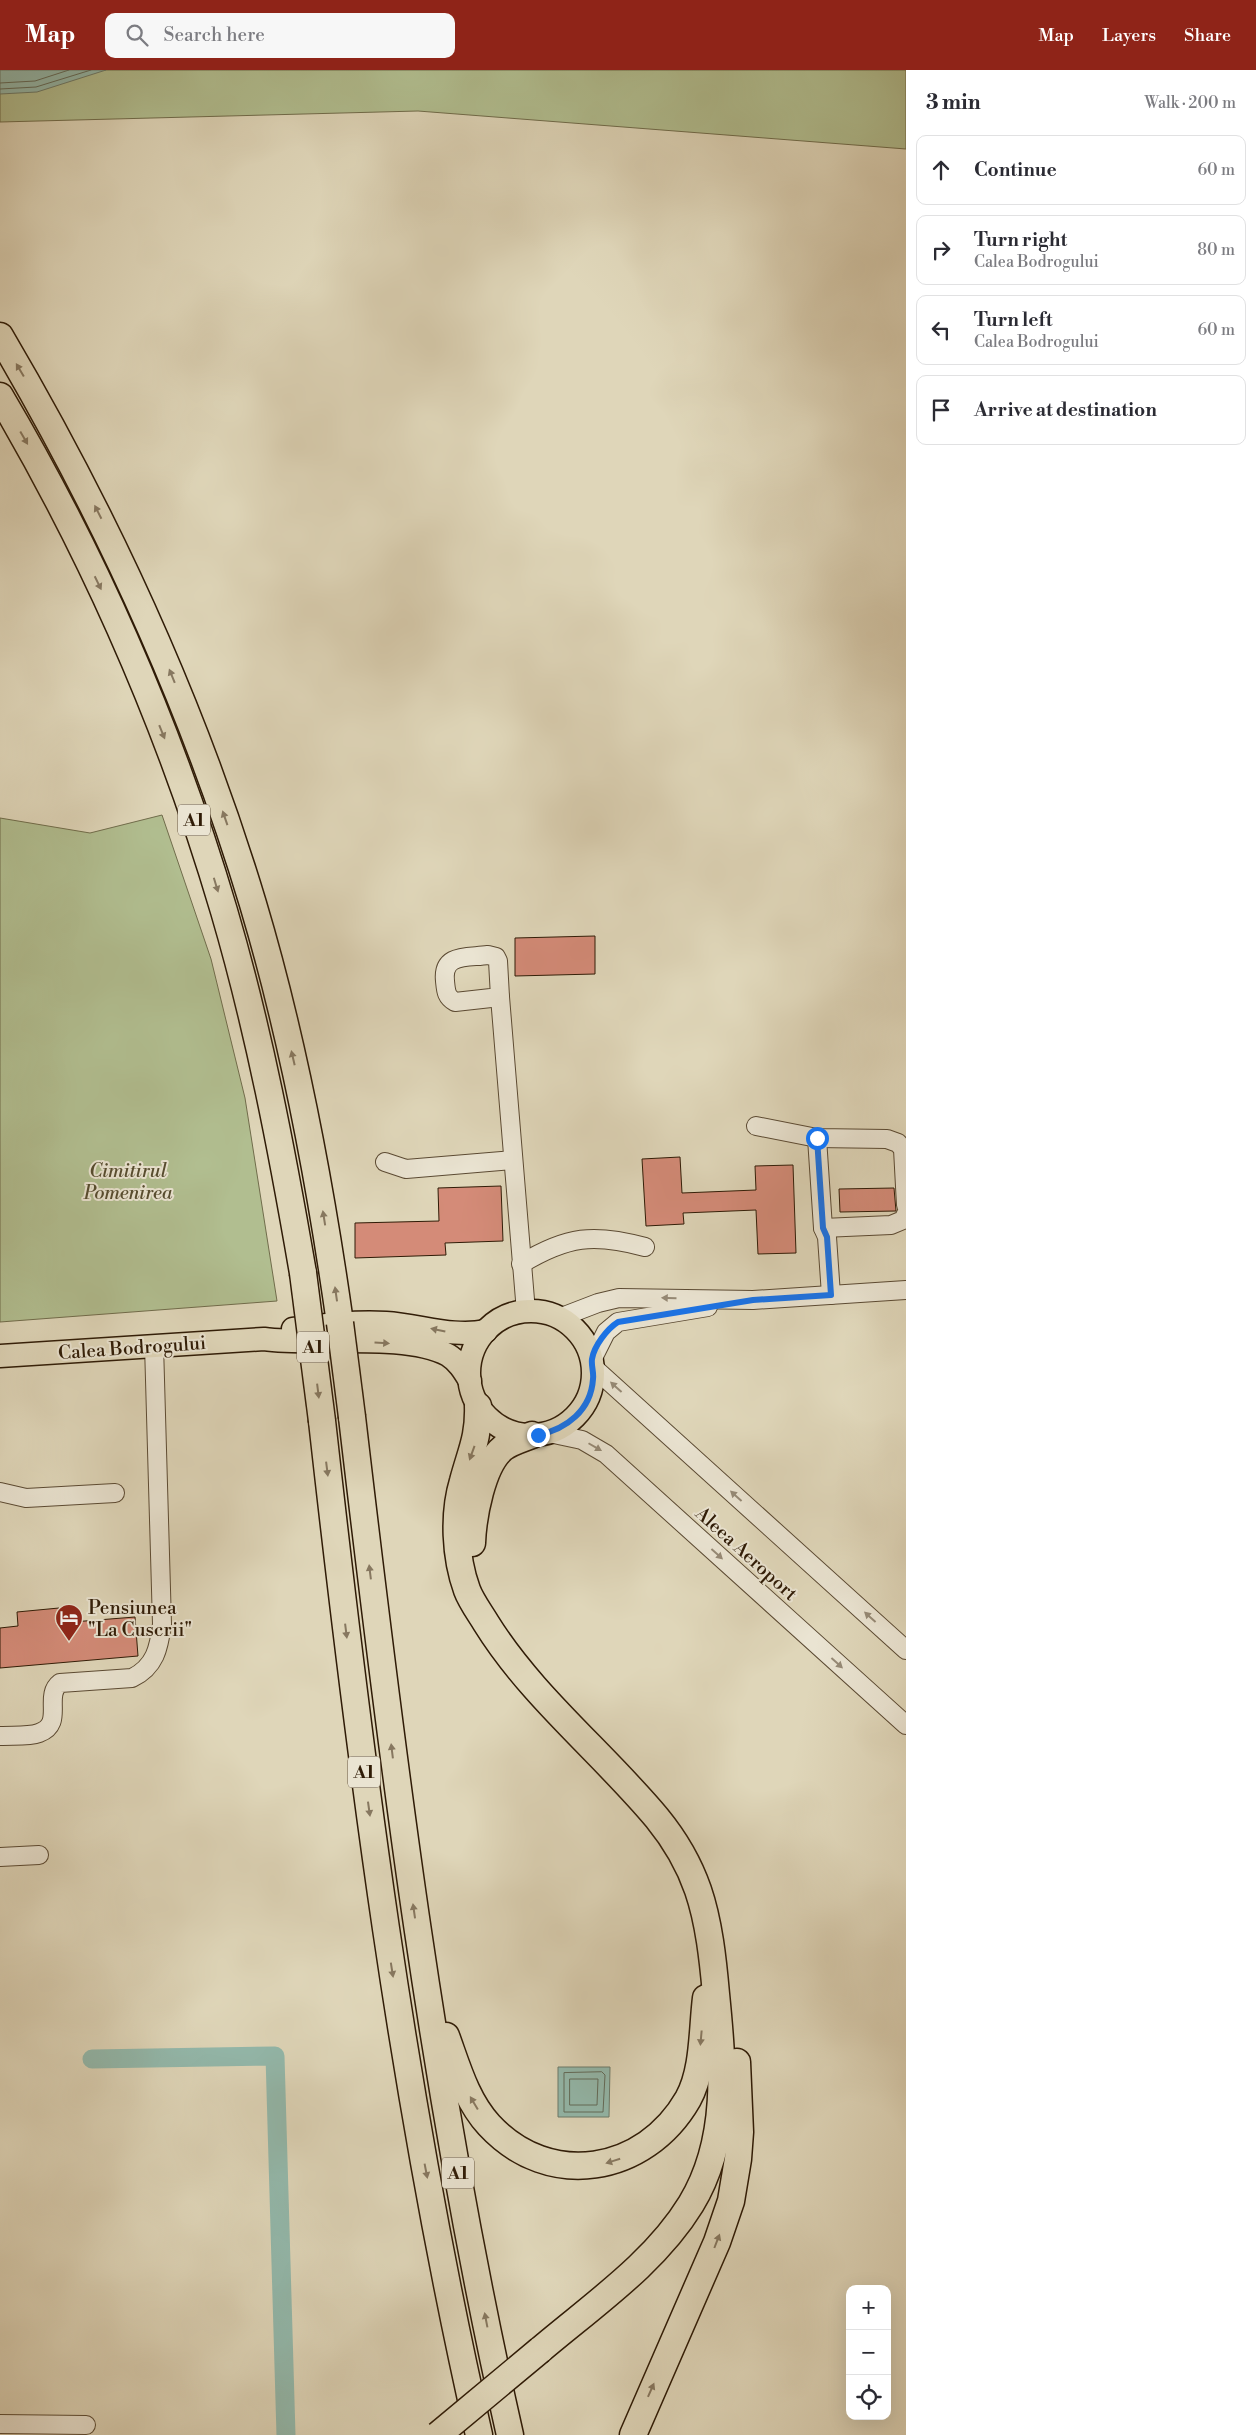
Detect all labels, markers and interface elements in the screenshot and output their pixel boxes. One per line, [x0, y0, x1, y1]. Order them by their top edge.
search box [105, 13, 455, 58]
text: Map [25, 20, 75, 50]
icon: search [123, 21, 151, 49]
text: Search here [163, 23, 265, 47]
text: Map [1039, 24, 1074, 47]
text: Layers [1102, 24, 1156, 47]
text: Share [1184, 24, 1231, 47]
text: 3 min [926, 90, 981, 116]
text: Walk · 200 m [1144, 93, 1236, 113]
icon: ahead [927, 156, 955, 184]
text: Continue [974, 158, 1057, 182]
text: 60 m [1197, 160, 1235, 180]
text: Turn right [974, 228, 1067, 252]
icon: right [927, 236, 955, 264]
text: 80 m [1197, 240, 1235, 260]
text: Calea Bodrogului [974, 252, 1099, 272]
text: Turn left [974, 308, 1053, 332]
icon: left [927, 316, 955, 344]
text: 60 m [1197, 320, 1235, 340]
text: Calea Bodrogului [974, 332, 1099, 352]
one-way arrow [15, 363, 24, 376]
icon: arrive [927, 396, 955, 424]
text: Arrive at destination [974, 398, 1157, 422]
one-way arrow [20, 432, 29, 445]
one-way arrow [94, 505, 102, 519]
one-way arrow [94, 576, 102, 590]
one-way arrow [168, 669, 176, 683]
one-way arrow [159, 725, 167, 739]
road number: A1 [178, 804, 210, 836]
one-way arrow [221, 810, 229, 825]
one-way arrow [212, 878, 220, 893]
one-way arrow [289, 1051, 297, 1066]
route start [806, 1127, 829, 1150]
park label: Cimitirul Pomenirea [83, 1159, 173, 1205]
one-way arrow [319, 1209, 327, 1225]
one-way arrow [332, 1286, 340, 1302]
one-way arrow [661, 1293, 677, 1301]
one-way arrow [430, 1326, 446, 1334]
street label: Calea Bodrogului [57, 1331, 207, 1365]
road number: A1 [297, 1332, 329, 1362]
one-way arrow [375, 1339, 391, 1347]
one-way arrow [609, 1382, 622, 1393]
one-way arrow [314, 1383, 322, 1399]
route end [527, 1424, 550, 1447]
one-way arrow [587, 1443, 602, 1451]
one-way arrow [468, 1446, 475, 1461]
one-way arrow [323, 1461, 331, 1477]
one-way arrow [731, 1490, 743, 1502]
street label: Aleea Aeroport [689, 1501, 803, 1606]
one-way arrow [710, 1548, 722, 1560]
one-way arrow [366, 1563, 374, 1579]
place label: Pensiunea "La Cuscrii" [88, 1596, 192, 1642]
hotel icon: Pensiunea "La Cuscrii" [54, 1603, 84, 1642]
one-way arrow [864, 1611, 876, 1623]
one-way arrow [342, 1623, 350, 1639]
one-way arrow [831, 1657, 843, 1669]
one-way arrow [388, 1742, 396, 1758]
road number: A1 [348, 1756, 380, 1788]
one-way arrow [365, 1801, 373, 1817]
one-way arrow [410, 1903, 418, 1919]
one-way arrow [389, 1962, 397, 1978]
one-way arrow [697, 2030, 705, 2046]
one-way arrow [469, 2097, 478, 2110]
one-way arrow [605, 2157, 620, 2165]
road number: A1 [442, 2158, 474, 2188]
one-way arrow [423, 2163, 431, 2179]
one-way arrow [714, 2234, 721, 2249]
map controls [846, 2285, 891, 2420]
button: + [846, 2285, 891, 2330]
one-way arrow [482, 2311, 490, 2327]
button: − [846, 2330, 891, 2375]
button: locate [846, 2375, 891, 2420]
one-way arrow [648, 2383, 656, 2397]

